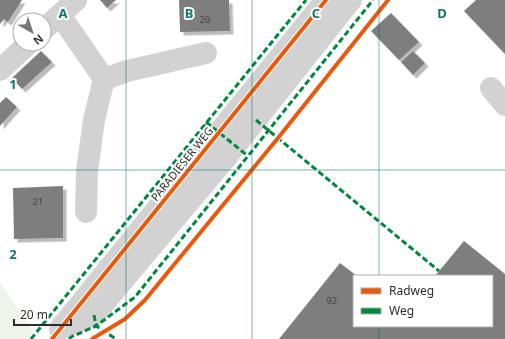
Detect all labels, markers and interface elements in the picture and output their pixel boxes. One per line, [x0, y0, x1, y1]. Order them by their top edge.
text: A [59, 4, 68, 22]
text: B [185, 4, 193, 22]
text: C [312, 4, 320, 22]
text: D [437, 4, 447, 22]
north arrow [12, 12, 52, 52]
house number: 20 [200, 13, 210, 26]
text: N [30, 32, 47, 49]
text: 1 [9, 75, 17, 93]
street label: PARADIESER WEG [147, 124, 216, 204]
house number: 21 [33, 195, 43, 208]
text: 2 [9, 245, 17, 263]
legend [353, 275, 493, 327]
text: Radweg [389, 282, 434, 299]
house number: 92 [327, 294, 337, 307]
scale bar [14, 301, 71, 327]
text: Weg [389, 302, 414, 319]
text: 20 m [20, 306, 48, 323]

